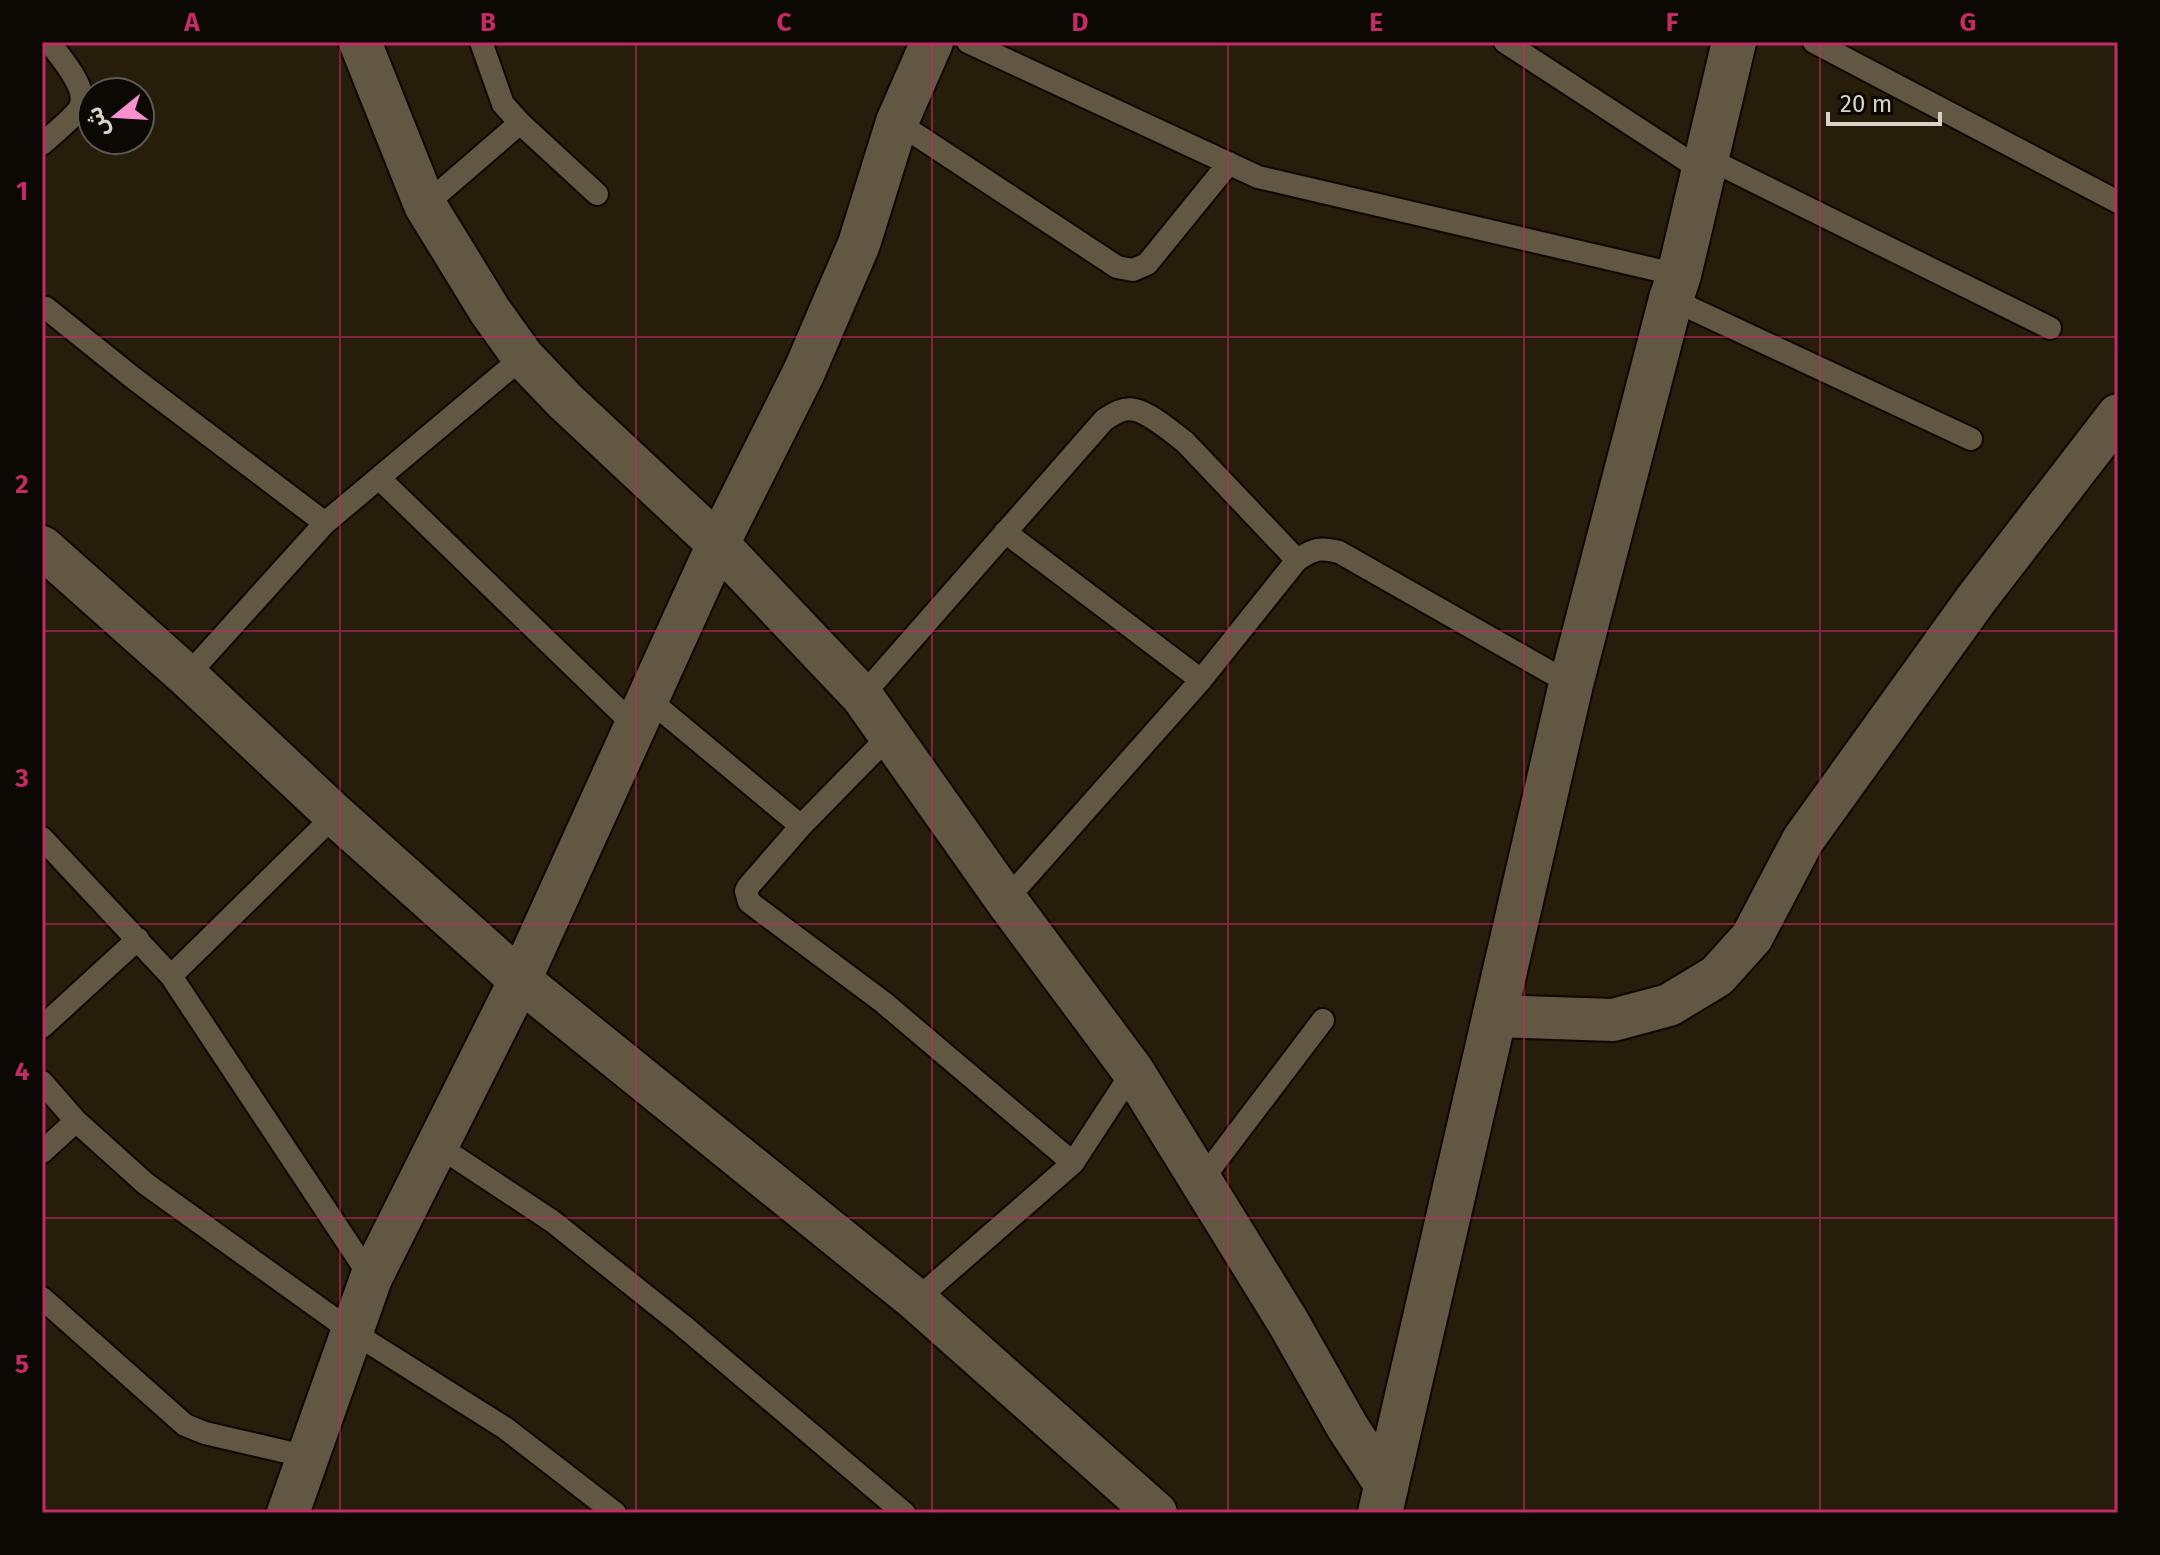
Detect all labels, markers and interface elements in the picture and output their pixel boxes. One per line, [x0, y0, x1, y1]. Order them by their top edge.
text: A [183, 7, 200, 38]
text: B [480, 7, 496, 38]
text: C [777, 7, 792, 38]
text: D [1072, 7, 1089, 38]
text: E [1369, 7, 1383, 38]
text: F [1666, 7, 1679, 38]
text: G [1960, 7, 1976, 38]
north arrow [76, 76, 156, 156]
scale bar [1828, 76, 1940, 126]
text: 20 m [1840, 90, 1892, 118]
text: ش [80, 104, 115, 141]
text: 1 [16, 176, 28, 207]
text: 2 [15, 469, 29, 500]
text: 3 [14, 763, 29, 794]
text: 4 [15, 1056, 30, 1087]
text: 5 [15, 1349, 29, 1380]

